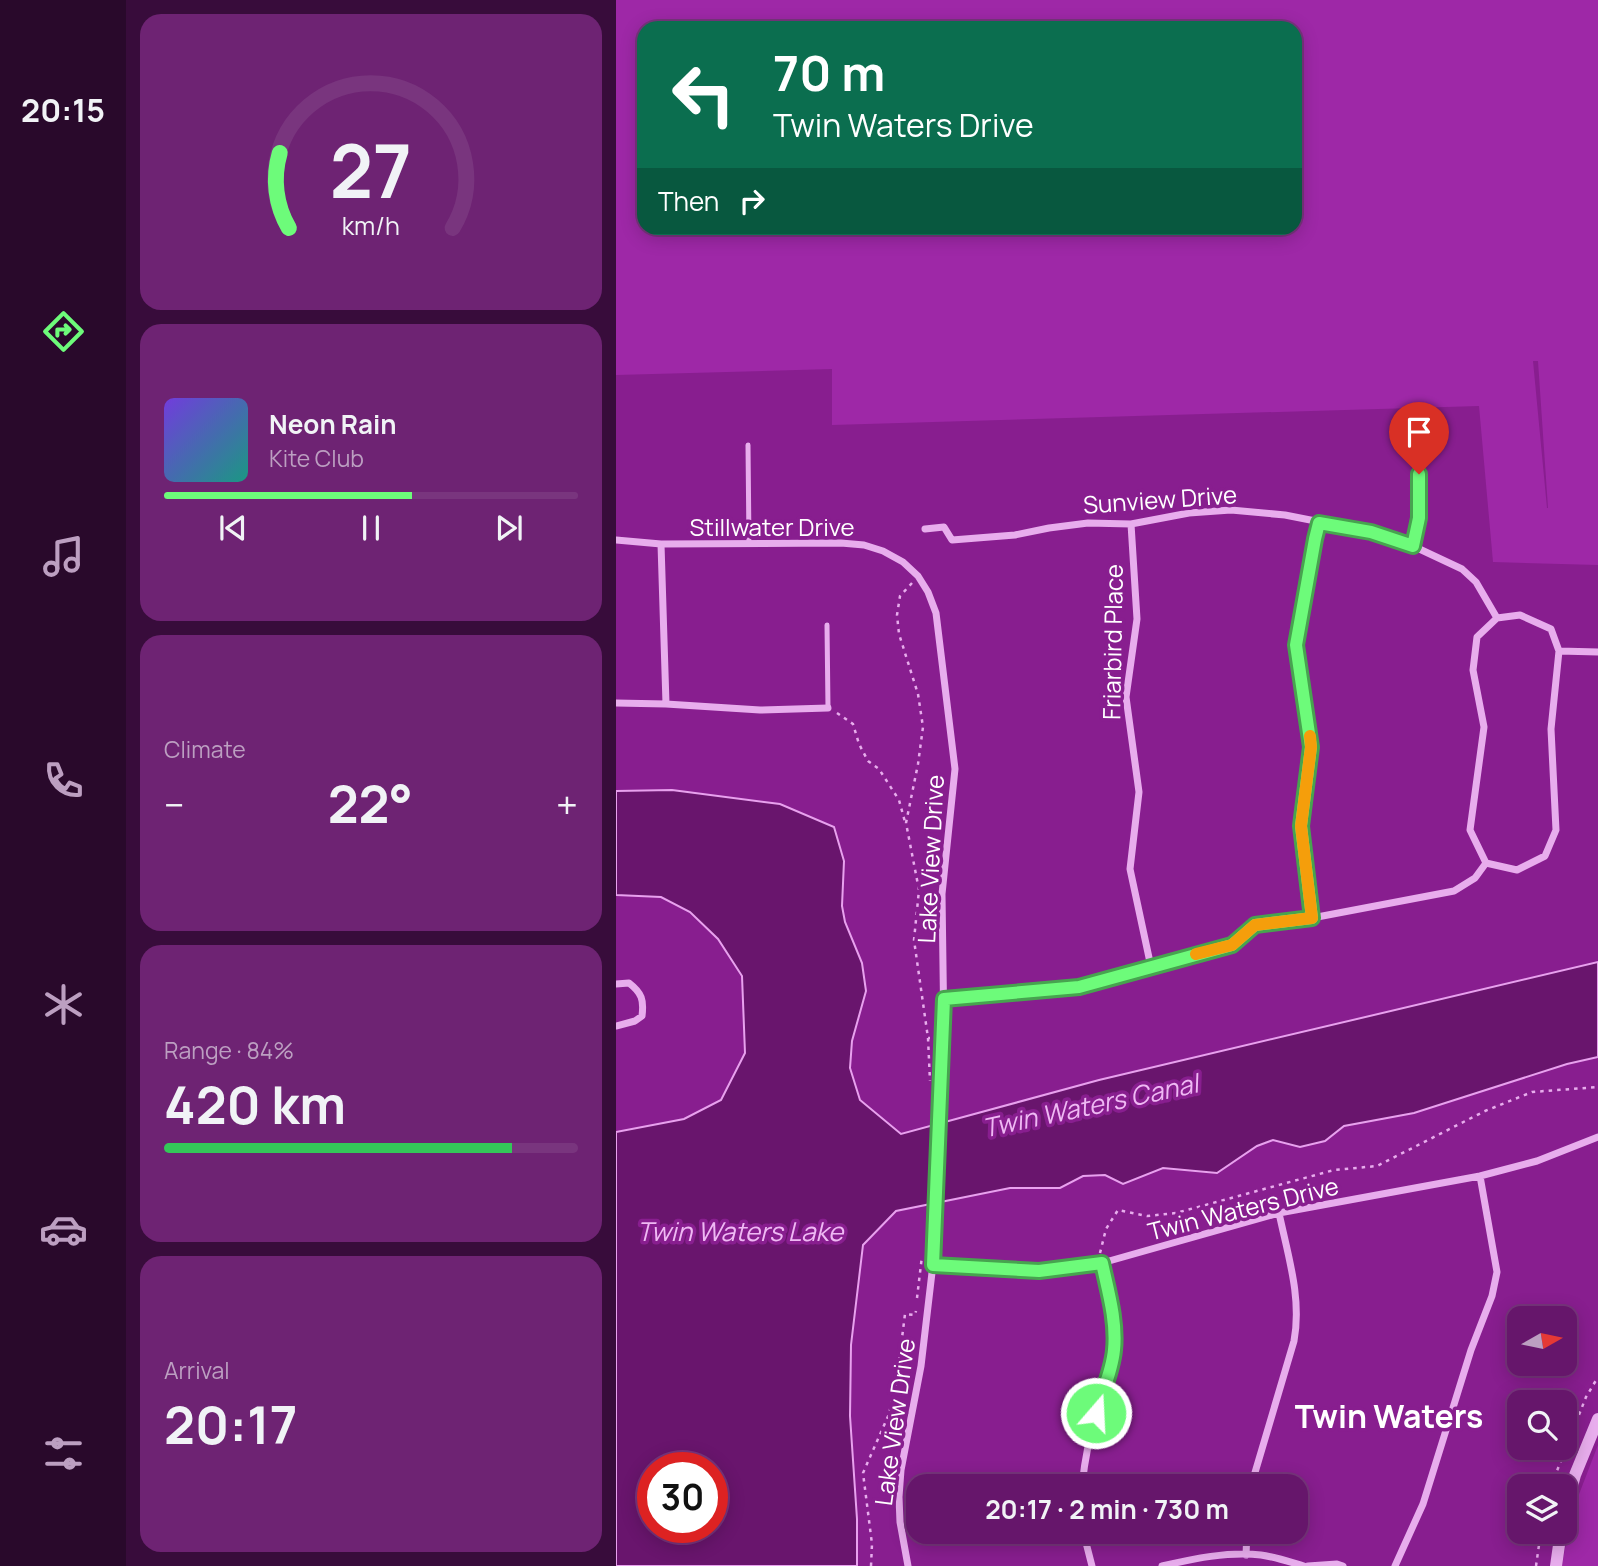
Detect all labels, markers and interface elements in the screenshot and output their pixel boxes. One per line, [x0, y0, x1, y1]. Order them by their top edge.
text: 70 m [773, 39, 885, 106]
icon: left [658, 49, 749, 140]
text: 20:15 [21, 88, 105, 132]
text: Twin Waters Drive [773, 103, 1034, 147]
text: 27 [330, 121, 412, 221]
icon: right [733, 182, 771, 220]
text: Then [658, 183, 719, 219]
text: km/h [342, 208, 400, 243]
icon: directions [39, 307, 88, 356]
pin [1389, 402, 1449, 474]
text: Neon Rain [269, 406, 397, 442]
icon: arrive [1400, 413, 1438, 451]
text: Kite Club [269, 442, 364, 474]
street label: Sunview Drive [1082, 477, 1238, 521]
icon: previous [214, 509, 252, 547]
icon: pause [352, 509, 390, 547]
icon: next [490, 509, 528, 547]
street label: Stillwater Drive [690, 510, 854, 543]
icon: music [39, 532, 88, 581]
street label: Friarbird Place [1094, 564, 1130, 720]
text: Climate [164, 733, 246, 765]
icon: phone [39, 756, 88, 805]
text: 22° [328, 768, 413, 839]
street label: Lake View Drive [909, 774, 951, 944]
text: − [164, 778, 185, 830]
text: + [556, 778, 578, 830]
icon: climate [39, 980, 88, 1029]
text: Range · 84% [164, 1034, 294, 1066]
water label: Twin Waters Canal [979, 1064, 1204, 1145]
text: 420 km [164, 1069, 346, 1140]
street label: Twin Waters Drive [1144, 1168, 1342, 1248]
icon: car [39, 1205, 88, 1254]
water label: Twin Waters Lake [637, 1213, 845, 1249]
north arrow [1507, 1306, 1577, 1376]
map controls [1507, 1306, 1577, 1544]
street label: Lake View Drive [866, 1336, 922, 1508]
text: Arrival [164, 1354, 230, 1386]
position arrow [1059, 1376, 1133, 1450]
text: 20:17 [164, 1389, 298, 1460]
button: search [1507, 1390, 1577, 1460]
district label: Twin Waters [1295, 1394, 1483, 1438]
icon: filters [39, 1429, 88, 1478]
speed limit sign: 30 [637, 1452, 728, 1543]
button: layers [1507, 1474, 1577, 1544]
text: 20:17 · 2 min · 730 m [985, 1491, 1229, 1527]

